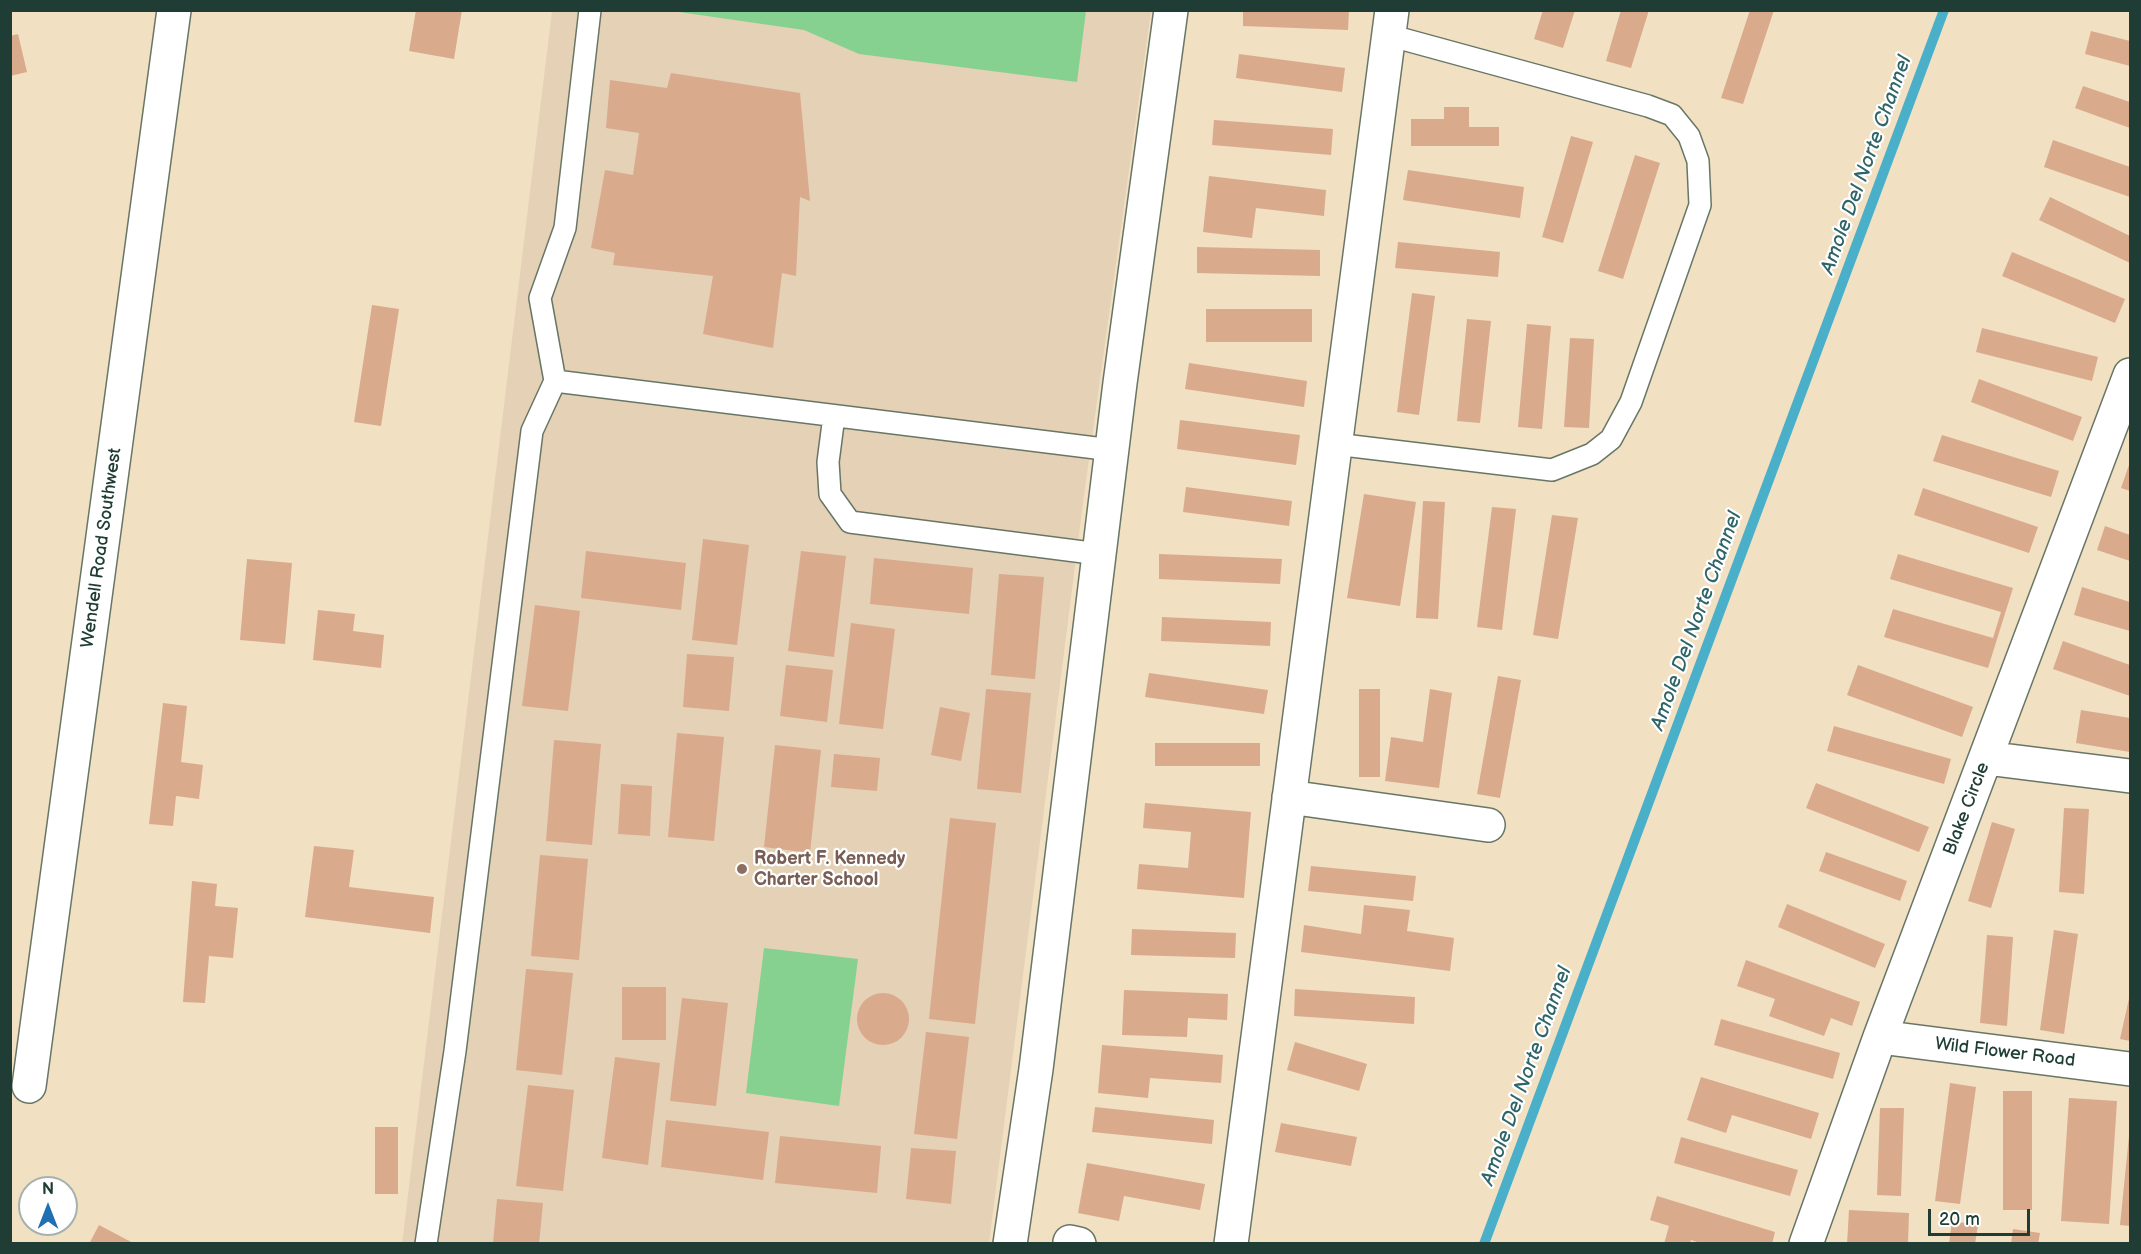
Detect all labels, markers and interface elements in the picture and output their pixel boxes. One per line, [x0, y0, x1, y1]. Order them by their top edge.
water label: Amole Del Norte Channel [1816, 52, 1918, 278]
street label: Wendell Road Southwest [77, 447, 127, 649]
water label: Amole Del Norte Channel [1646, 508, 1748, 734]
street label: Blake Circle [1939, 760, 1995, 858]
place label: Robert F. Kennedy Charter School [754, 848, 905, 890]
marker: Robert F. Kennedy Charter School [735, 862, 749, 876]
water label: Amole Del Norte Channel [1476, 963, 1578, 1189]
street label: Wild Flower Road [1934, 1034, 2076, 1072]
north arrow [18, 1176, 78, 1236]
text: N [42, 1180, 54, 1199]
scale bar [1931, 1197, 2033, 1235]
text: 20 m [1939, 1209, 1980, 1230]

